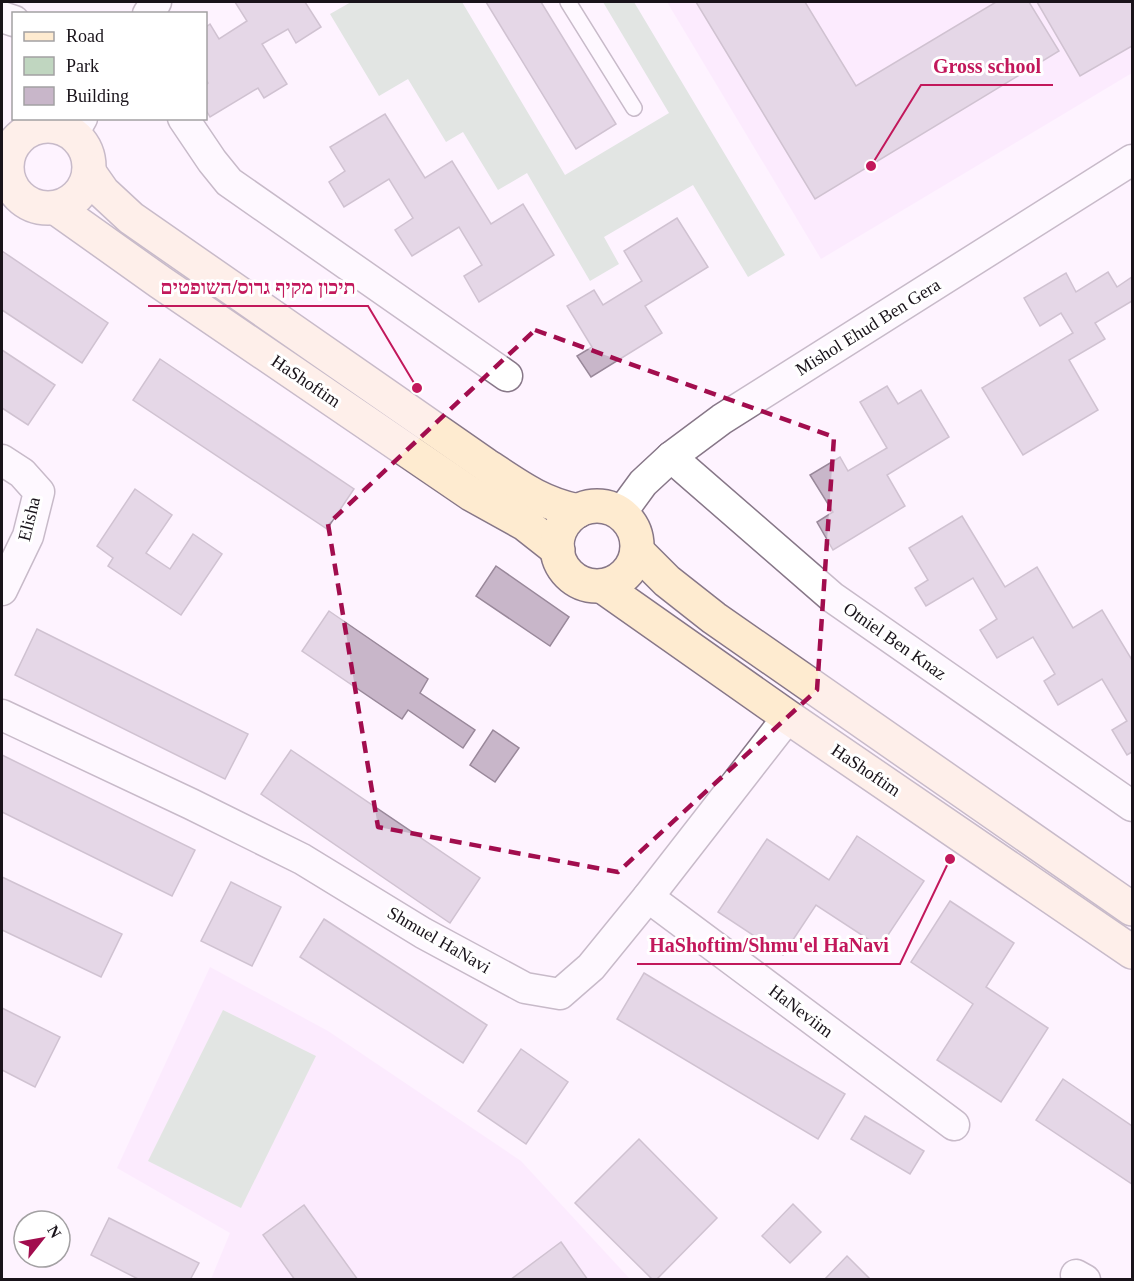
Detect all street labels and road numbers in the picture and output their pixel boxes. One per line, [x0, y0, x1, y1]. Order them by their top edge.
street label: Mishol Ehud Ben Gera [792, 274, 944, 380]
street label: HaShoftim [268, 351, 344, 411]
street label: Elisha [14, 495, 44, 543]
street label: Otniel Ben Knaz [840, 598, 950, 684]
street label: HaShoftim [828, 740, 904, 800]
street label: Shmuel HaNavi [384, 902, 494, 978]
street label: HaNeviim [765, 980, 837, 1042]

